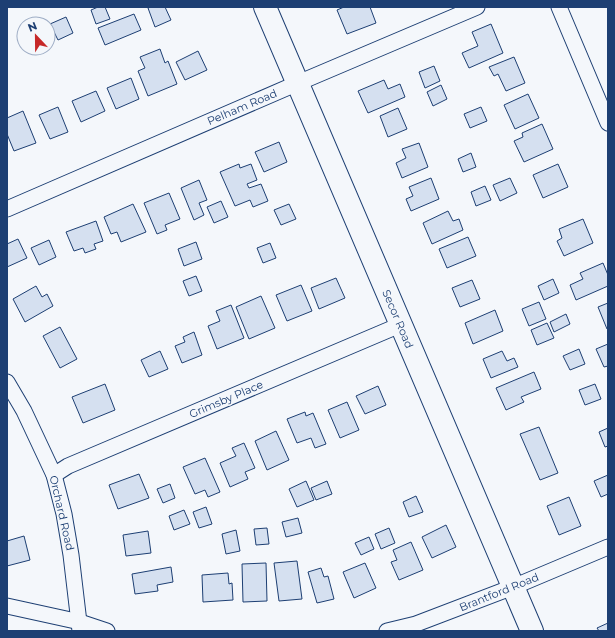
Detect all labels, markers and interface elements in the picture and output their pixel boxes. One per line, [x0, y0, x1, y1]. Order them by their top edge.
north arrow [16, 16, 56, 56]
text: N [26, 19, 39, 35]
street label: Pelham Road [205, 86, 279, 128]
street label: Secor Road [379, 288, 417, 350]
street label: Grimsby Place [187, 377, 265, 421]
street label: Orchard Road [47, 474, 77, 552]
street label: Brantford Road [457, 570, 541, 614]

